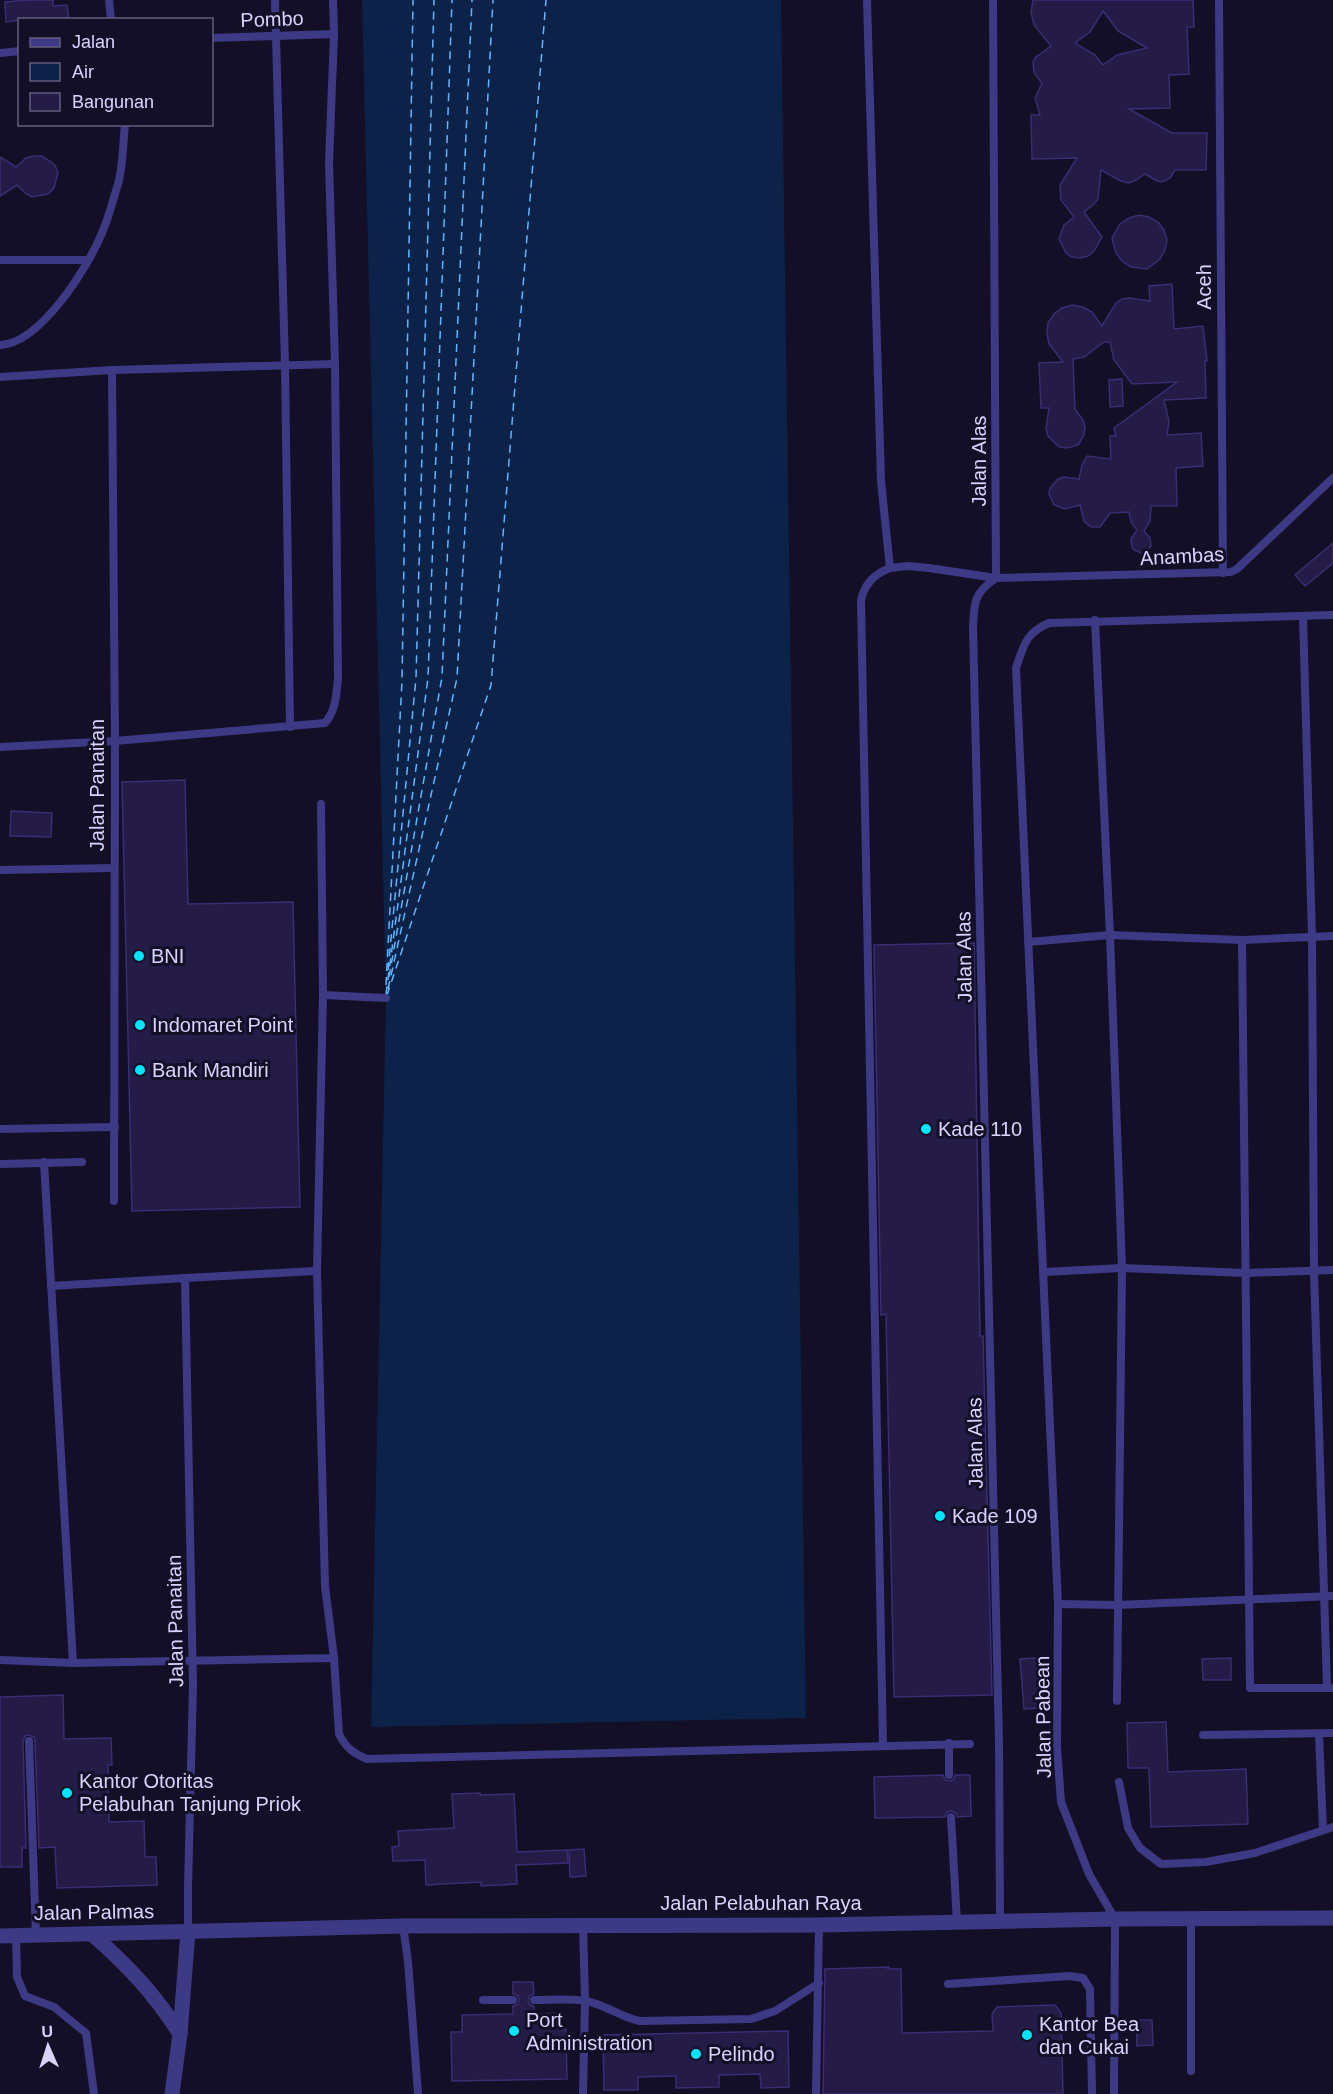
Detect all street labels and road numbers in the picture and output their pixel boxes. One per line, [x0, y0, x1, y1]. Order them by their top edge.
street label: Pombo [240, 7, 304, 31]
street label: Aceh [1193, 264, 1215, 310]
street label: Jalan Alas [968, 415, 990, 507]
street label: Anambas [1139, 543, 1225, 569]
street label: Jalan Panaitan [86, 719, 108, 851]
street label: Jalan Alas [952, 911, 976, 1003]
street label: Jalan Alas [963, 1397, 987, 1489]
street label: Jalan Panaitan [163, 1555, 187, 1687]
street label: Jalan Pabean [1031, 1656, 1055, 1778]
street label: Jalan Pelabuhan Raya [660, 1892, 863, 1914]
street label: Jalan Palmas [34, 1900, 154, 1924]

